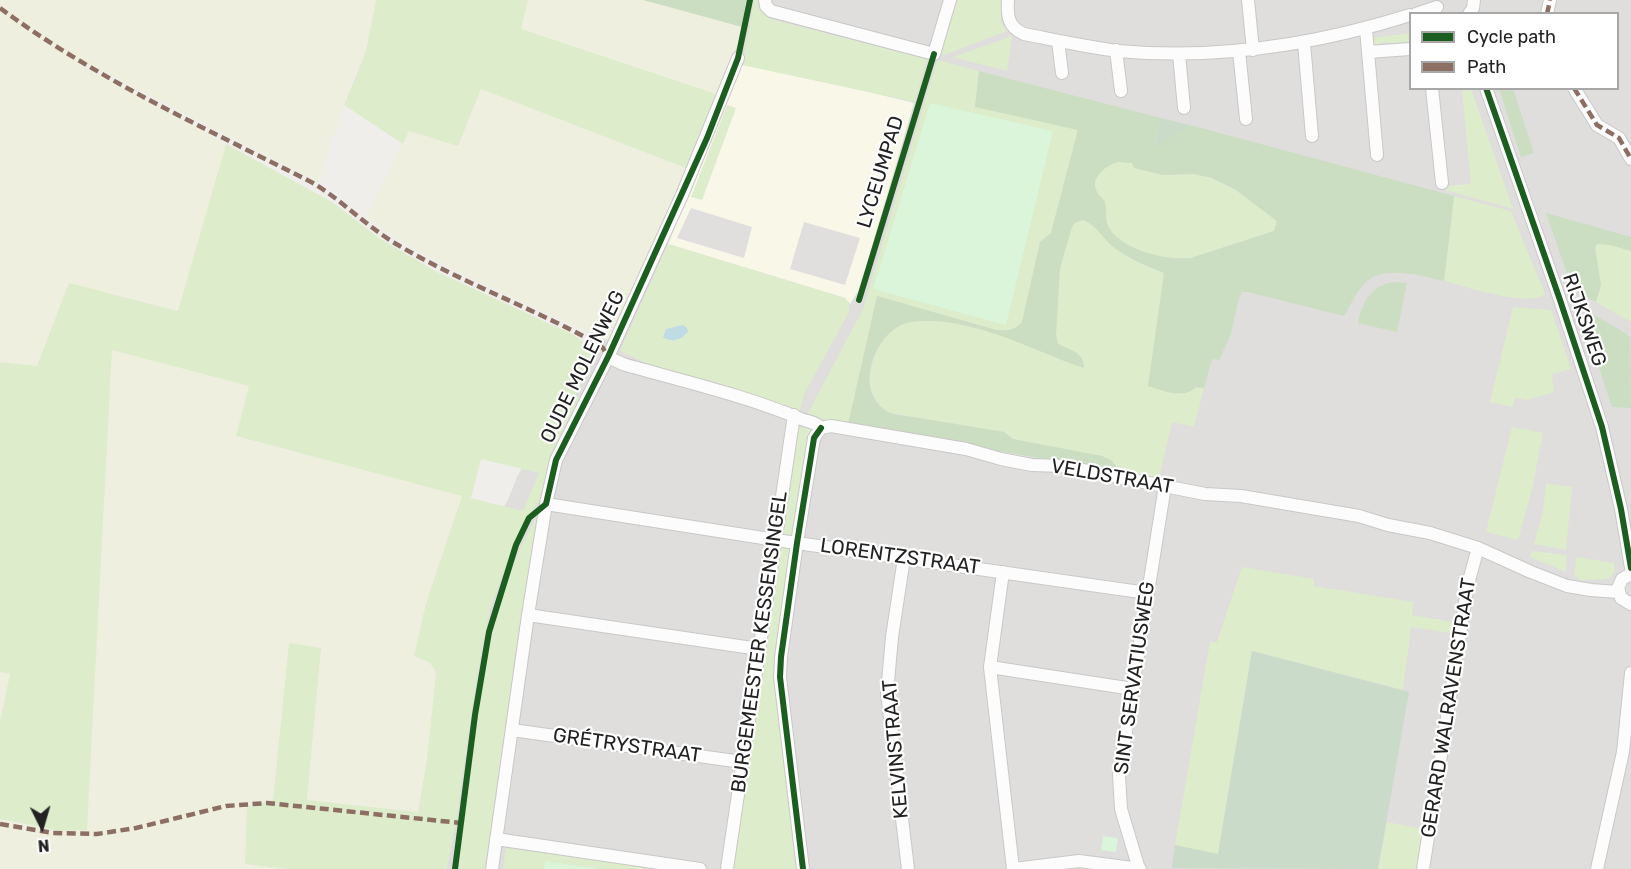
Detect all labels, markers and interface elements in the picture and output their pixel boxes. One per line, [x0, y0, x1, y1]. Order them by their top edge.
legend [1409, 12, 1619, 90]
text: Cycle path [1467, 26, 1556, 48]
text: Path [1467, 56, 1506, 78]
street label: LYCEUMPAD [853, 113, 909, 231]
street label: RIJKSWEG [1557, 270, 1611, 370]
street label: OUDE MOLENWEG [536, 287, 630, 447]
street label: VELDSTRAAT [1049, 454, 1175, 500]
street label: BURGEMEESTER KESSENSINGEL [727, 490, 793, 794]
street label: LORENTZSTRAAT [819, 534, 981, 580]
street label: GERARD WALRAVENSTRAAT [1417, 576, 1481, 840]
street label: SINT SERVATIUSWEG [1110, 580, 1160, 776]
street label: KELVINSTRAAT [878, 678, 914, 820]
street label: GRÉTRYSTRAAT [551, 724, 703, 768]
north arrow [12, 797, 72, 857]
text: N [37, 835, 50, 855]

